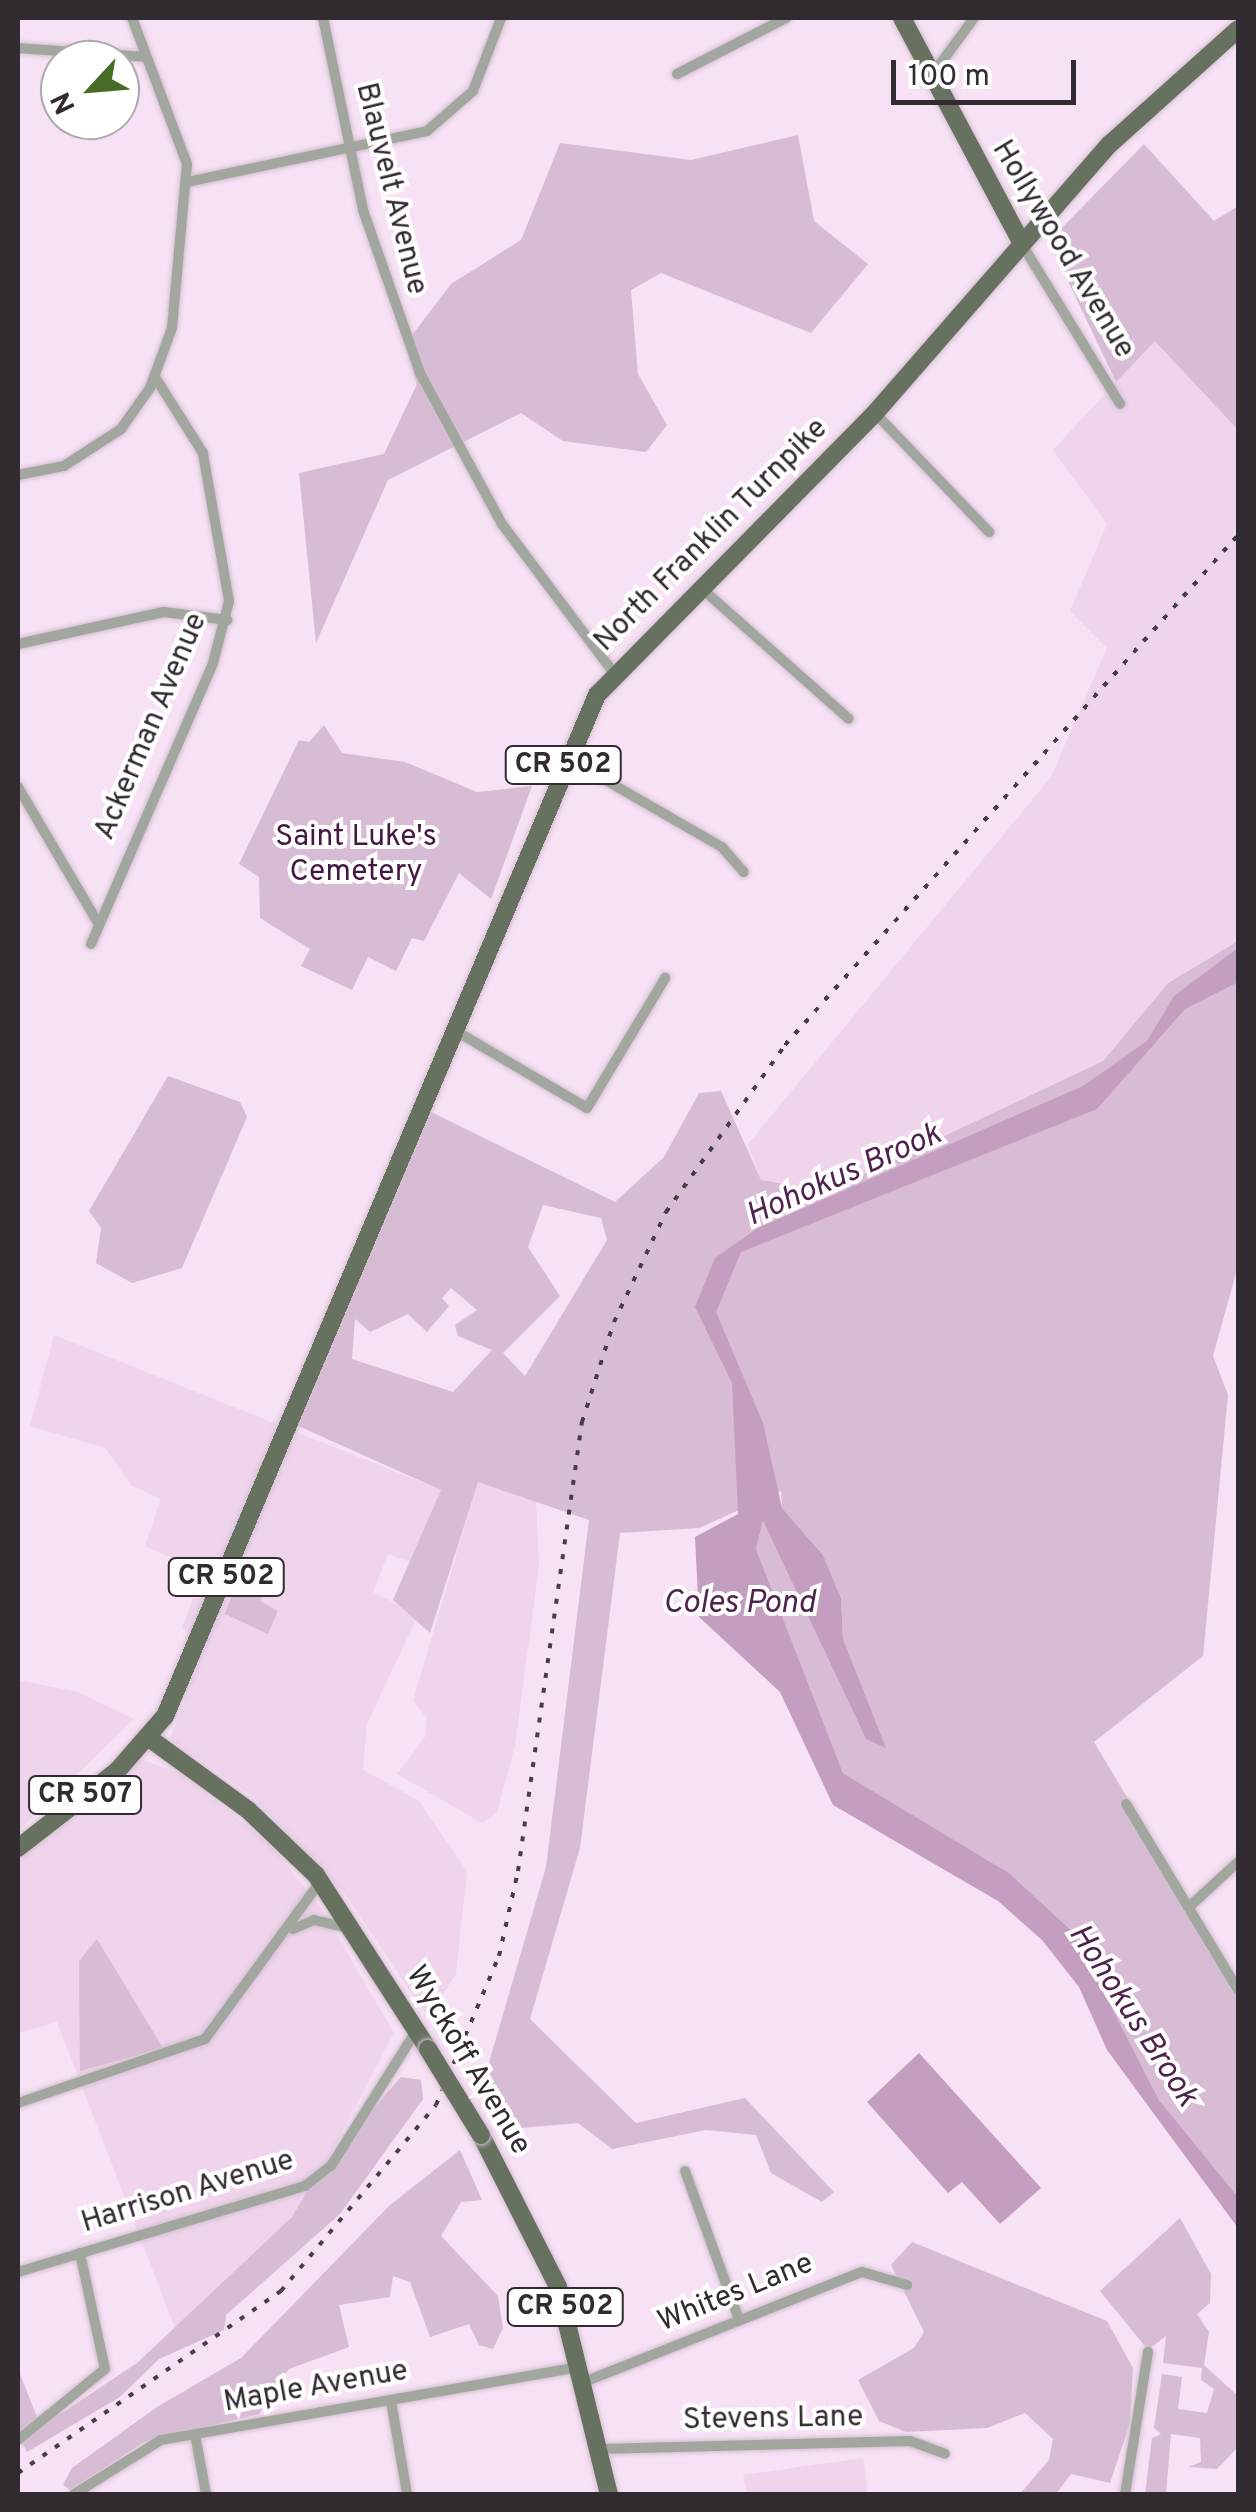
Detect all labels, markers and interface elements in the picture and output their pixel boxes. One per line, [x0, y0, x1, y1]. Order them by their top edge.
north arrow [40, 40, 140, 140]
scale bar [896, 40, 1081, 102]
text: 100 m [908, 59, 990, 96]
street label: Blauvelt Avenue [346, 79, 434, 299]
text: N [44, 85, 85, 119]
street label: Hollywood Avenue [982, 134, 1142, 366]
street label: North Franklin Turnpike [587, 411, 837, 661]
street label: Ackerman Avenue [88, 608, 216, 846]
road number: CR 502 [503, 742, 623, 788]
park label: Saint Luke's Cemetery [275, 820, 437, 890]
water label: Hohokus Brook [741, 1116, 947, 1236]
road number: CR 502 [166, 1554, 286, 1600]
water label: Coles Pond [663, 1585, 815, 1623]
road number: CR 507 [28, 1772, 142, 1818]
water label: Hohokus Brook [1059, 1918, 1205, 2114]
street label: Wyckoff Avenue [396, 1960, 538, 2162]
street label: Harrison Avenue [77, 2143, 299, 2243]
street label: Whites Lane [653, 2247, 819, 2341]
road number: CR 502 [505, 2284, 625, 2330]
street label: Maple Avenue [220, 2354, 412, 2422]
street label: Stevens Lane [683, 2400, 863, 2440]

